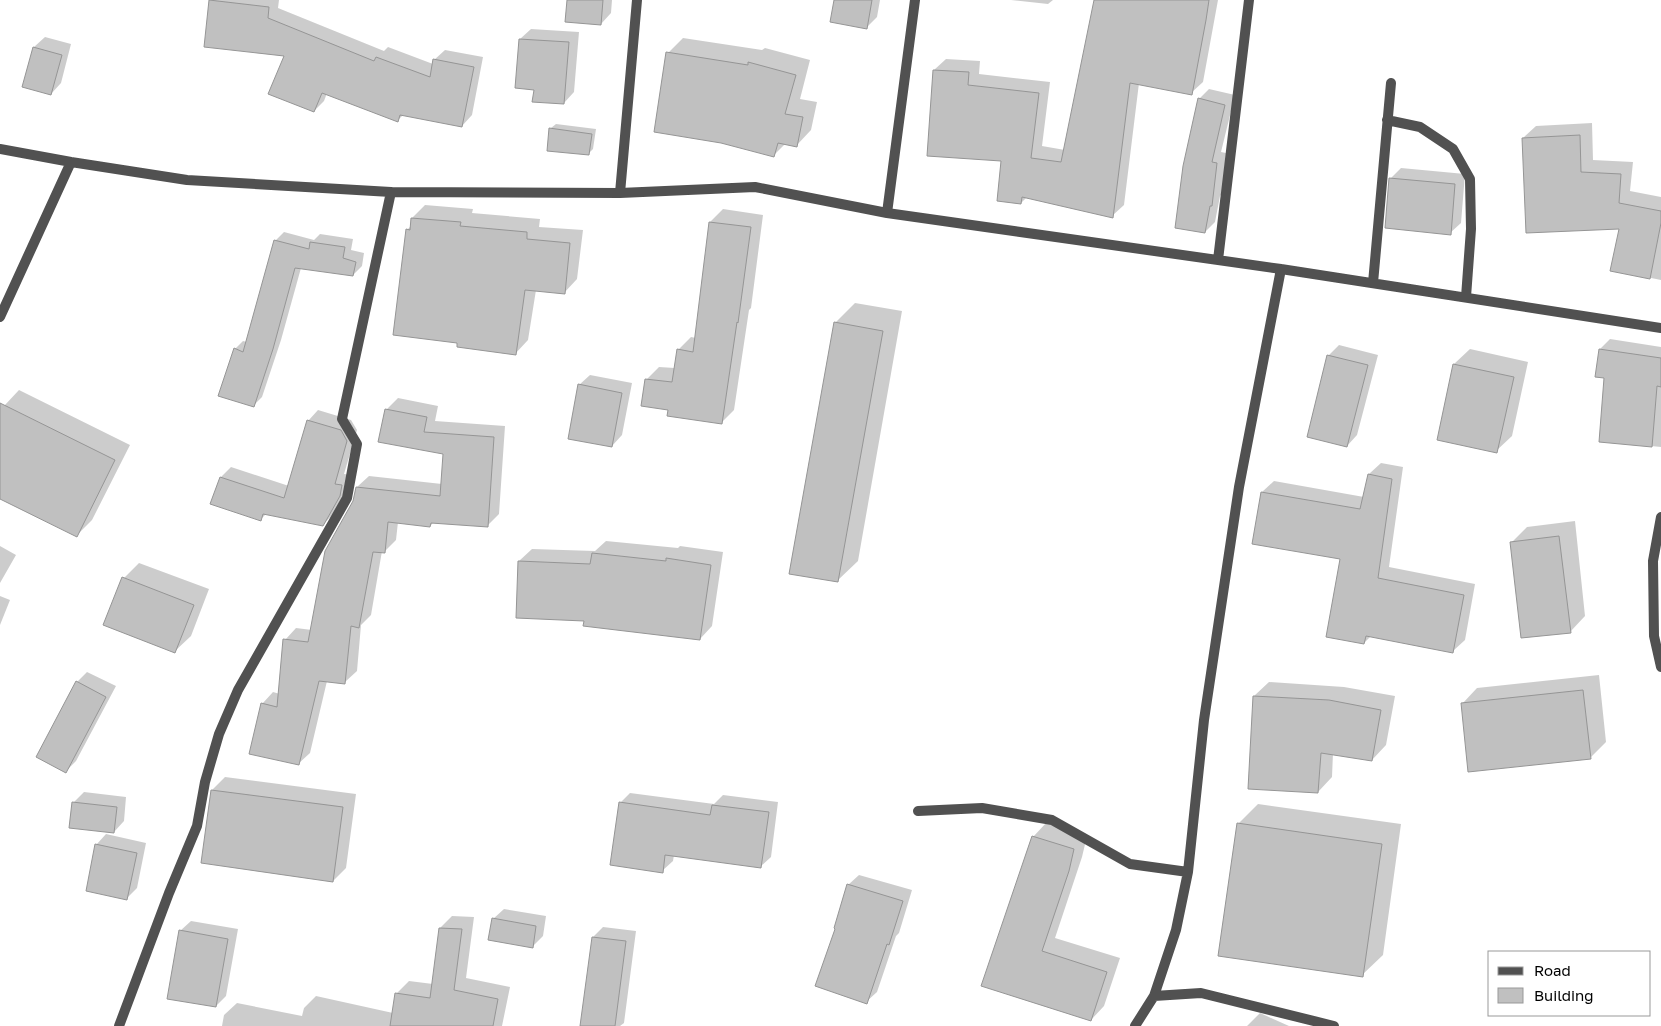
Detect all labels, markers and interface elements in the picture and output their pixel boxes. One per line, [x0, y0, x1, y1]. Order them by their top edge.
legend [1488, 951, 1651, 1016]
text: Road [1534, 961, 1571, 979]
text: Building [1534, 986, 1594, 1004]

